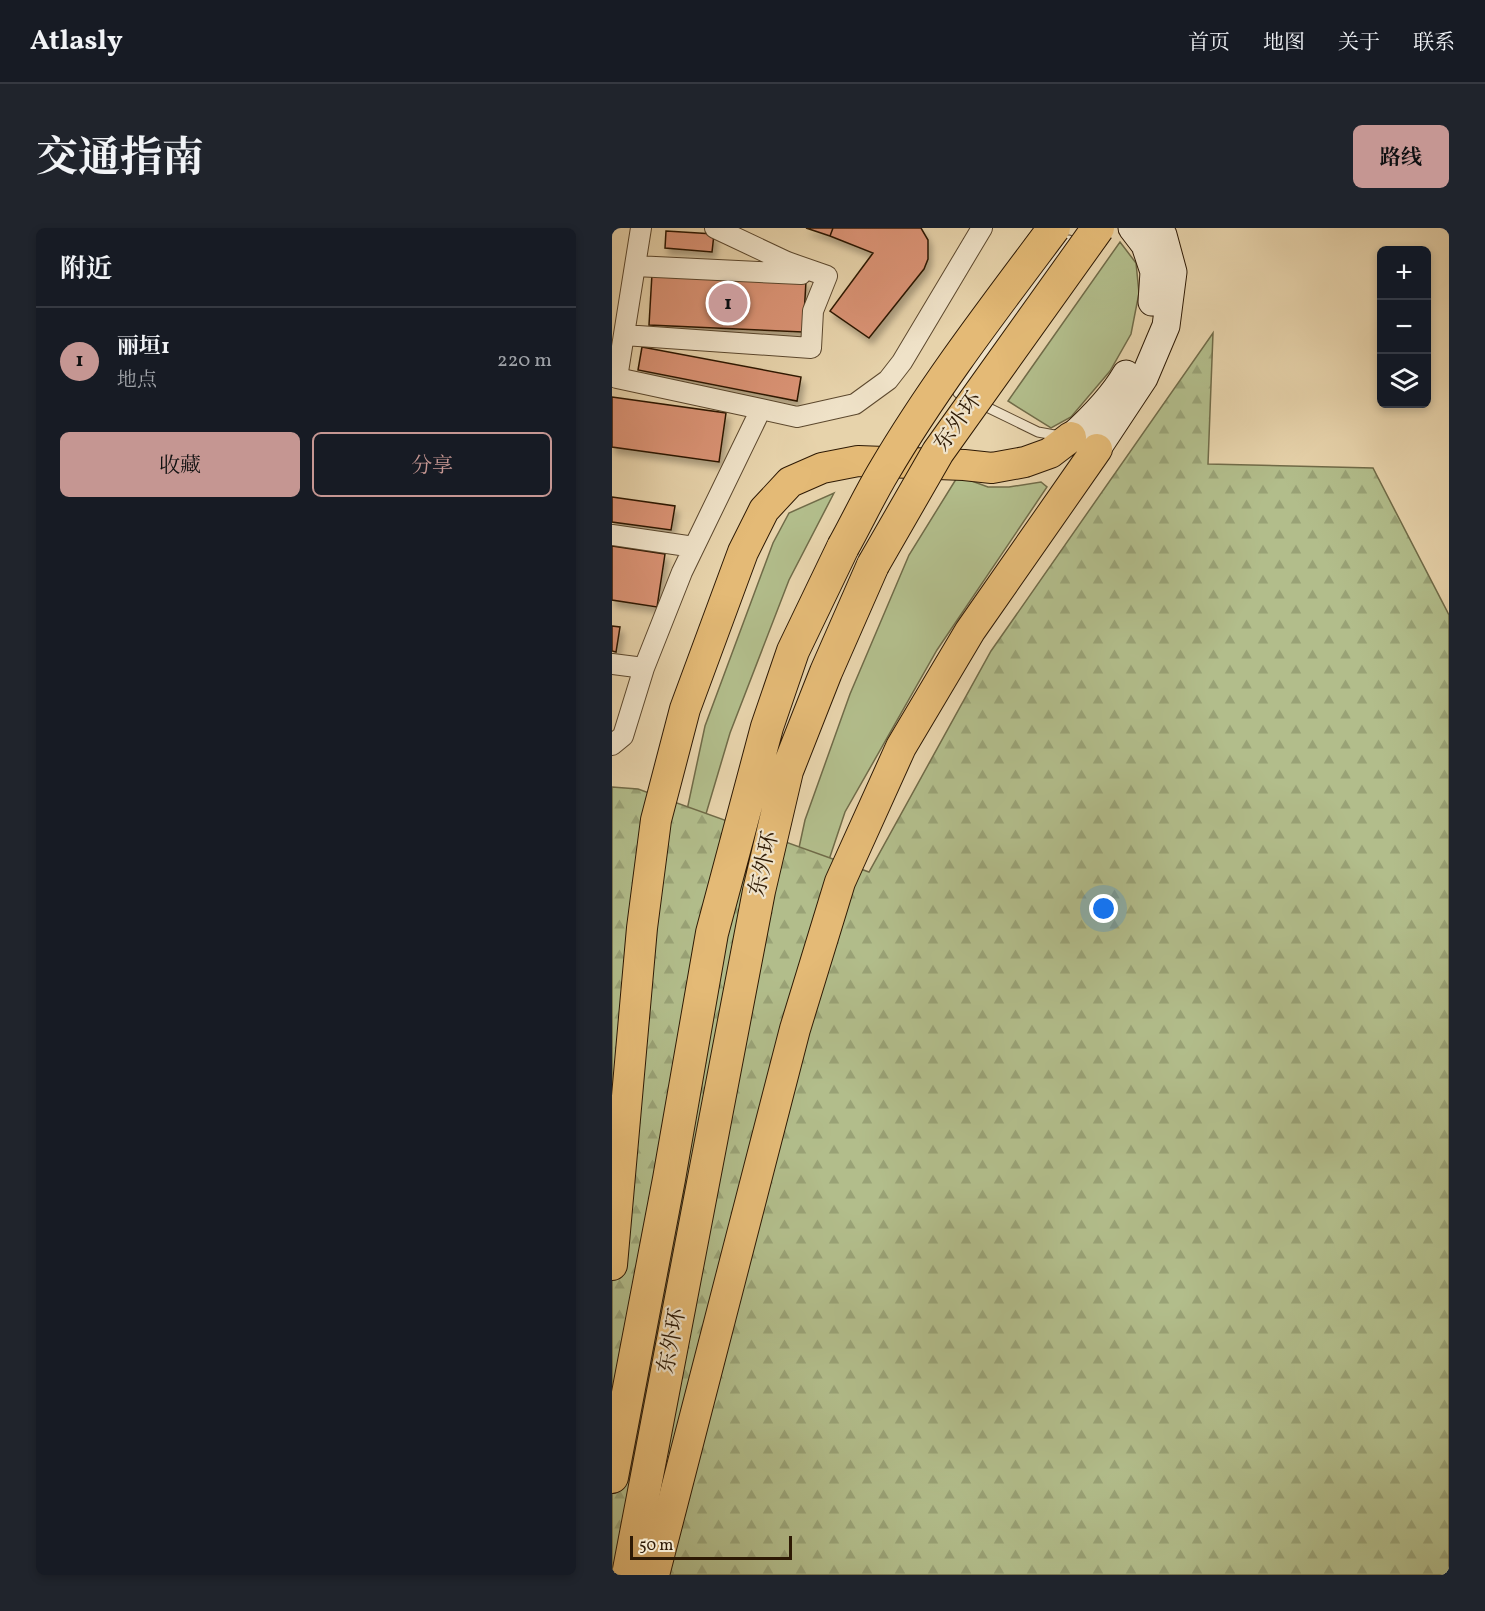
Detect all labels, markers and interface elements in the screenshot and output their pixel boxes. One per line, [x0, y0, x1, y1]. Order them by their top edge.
text: Atlasly [30, 22, 123, 61]
text: 首页 [1188, 29, 1230, 58]
text: 地图 [1263, 29, 1305, 58]
text: 关于 [1338, 29, 1380, 58]
text: 联系 [1413, 29, 1455, 58]
button: 路线 [1353, 125, 1449, 188]
text: 交通指南 [36, 131, 204, 190]
map controls [1377, 246, 1431, 408]
button: + [1377, 246, 1431, 300]
text: 附近 [60, 252, 112, 288]
pin: 1 [708, 280, 748, 326]
button: − [1377, 300, 1431, 354]
text: 丽垣1 [117, 332, 170, 363]
text: 1 [75, 347, 84, 375]
text: 220 m [497, 347, 552, 375]
button: layers [1377, 354, 1431, 408]
text: 地点 [117, 367, 157, 395]
street label: 东外环 [927, 386, 991, 458]
button: 收藏 [60, 432, 300, 497]
button: 分享 [312, 432, 552, 497]
street label: 东外环 [742, 828, 788, 900]
your location [1089, 894, 1118, 923]
street label: 东外环 [651, 1306, 695, 1376]
scale bar [630, 1533, 792, 1560]
text: 50 m [639, 1535, 673, 1557]

